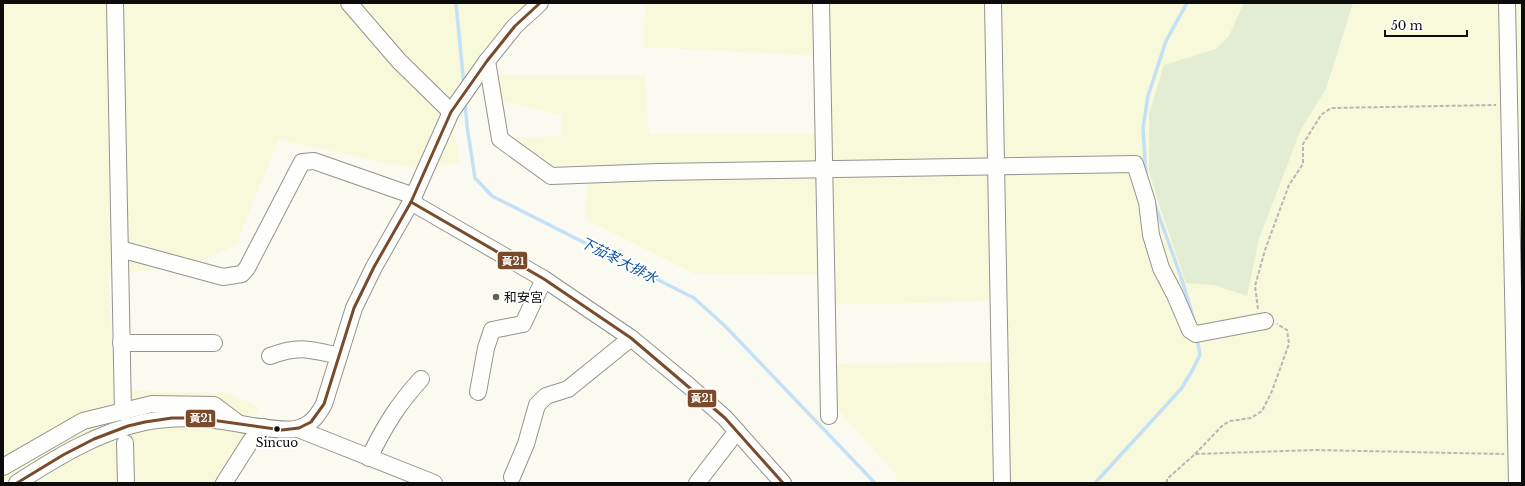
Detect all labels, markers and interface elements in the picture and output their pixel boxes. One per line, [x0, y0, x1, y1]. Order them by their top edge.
scale bar [1385, 12, 1467, 38]
text: 50 m [1391, 18, 1423, 33]
water label: 下茄苳大排水 [577, 233, 661, 288]
line badge: 黃21 [497, 251, 528, 270]
text: 黃21 [502, 254, 525, 268]
place label: 和安宮 [504, 289, 543, 306]
marker: 和安宮 [491, 292, 501, 302]
line badge: 黃21 [687, 389, 717, 408]
text: 黃21 [691, 391, 714, 405]
line badge: 黃21 [185, 409, 216, 428]
text: 黃21 [190, 411, 213, 425]
marker: Sincuo [272, 424, 282, 434]
place label: Sincuo [256, 435, 298, 450]

